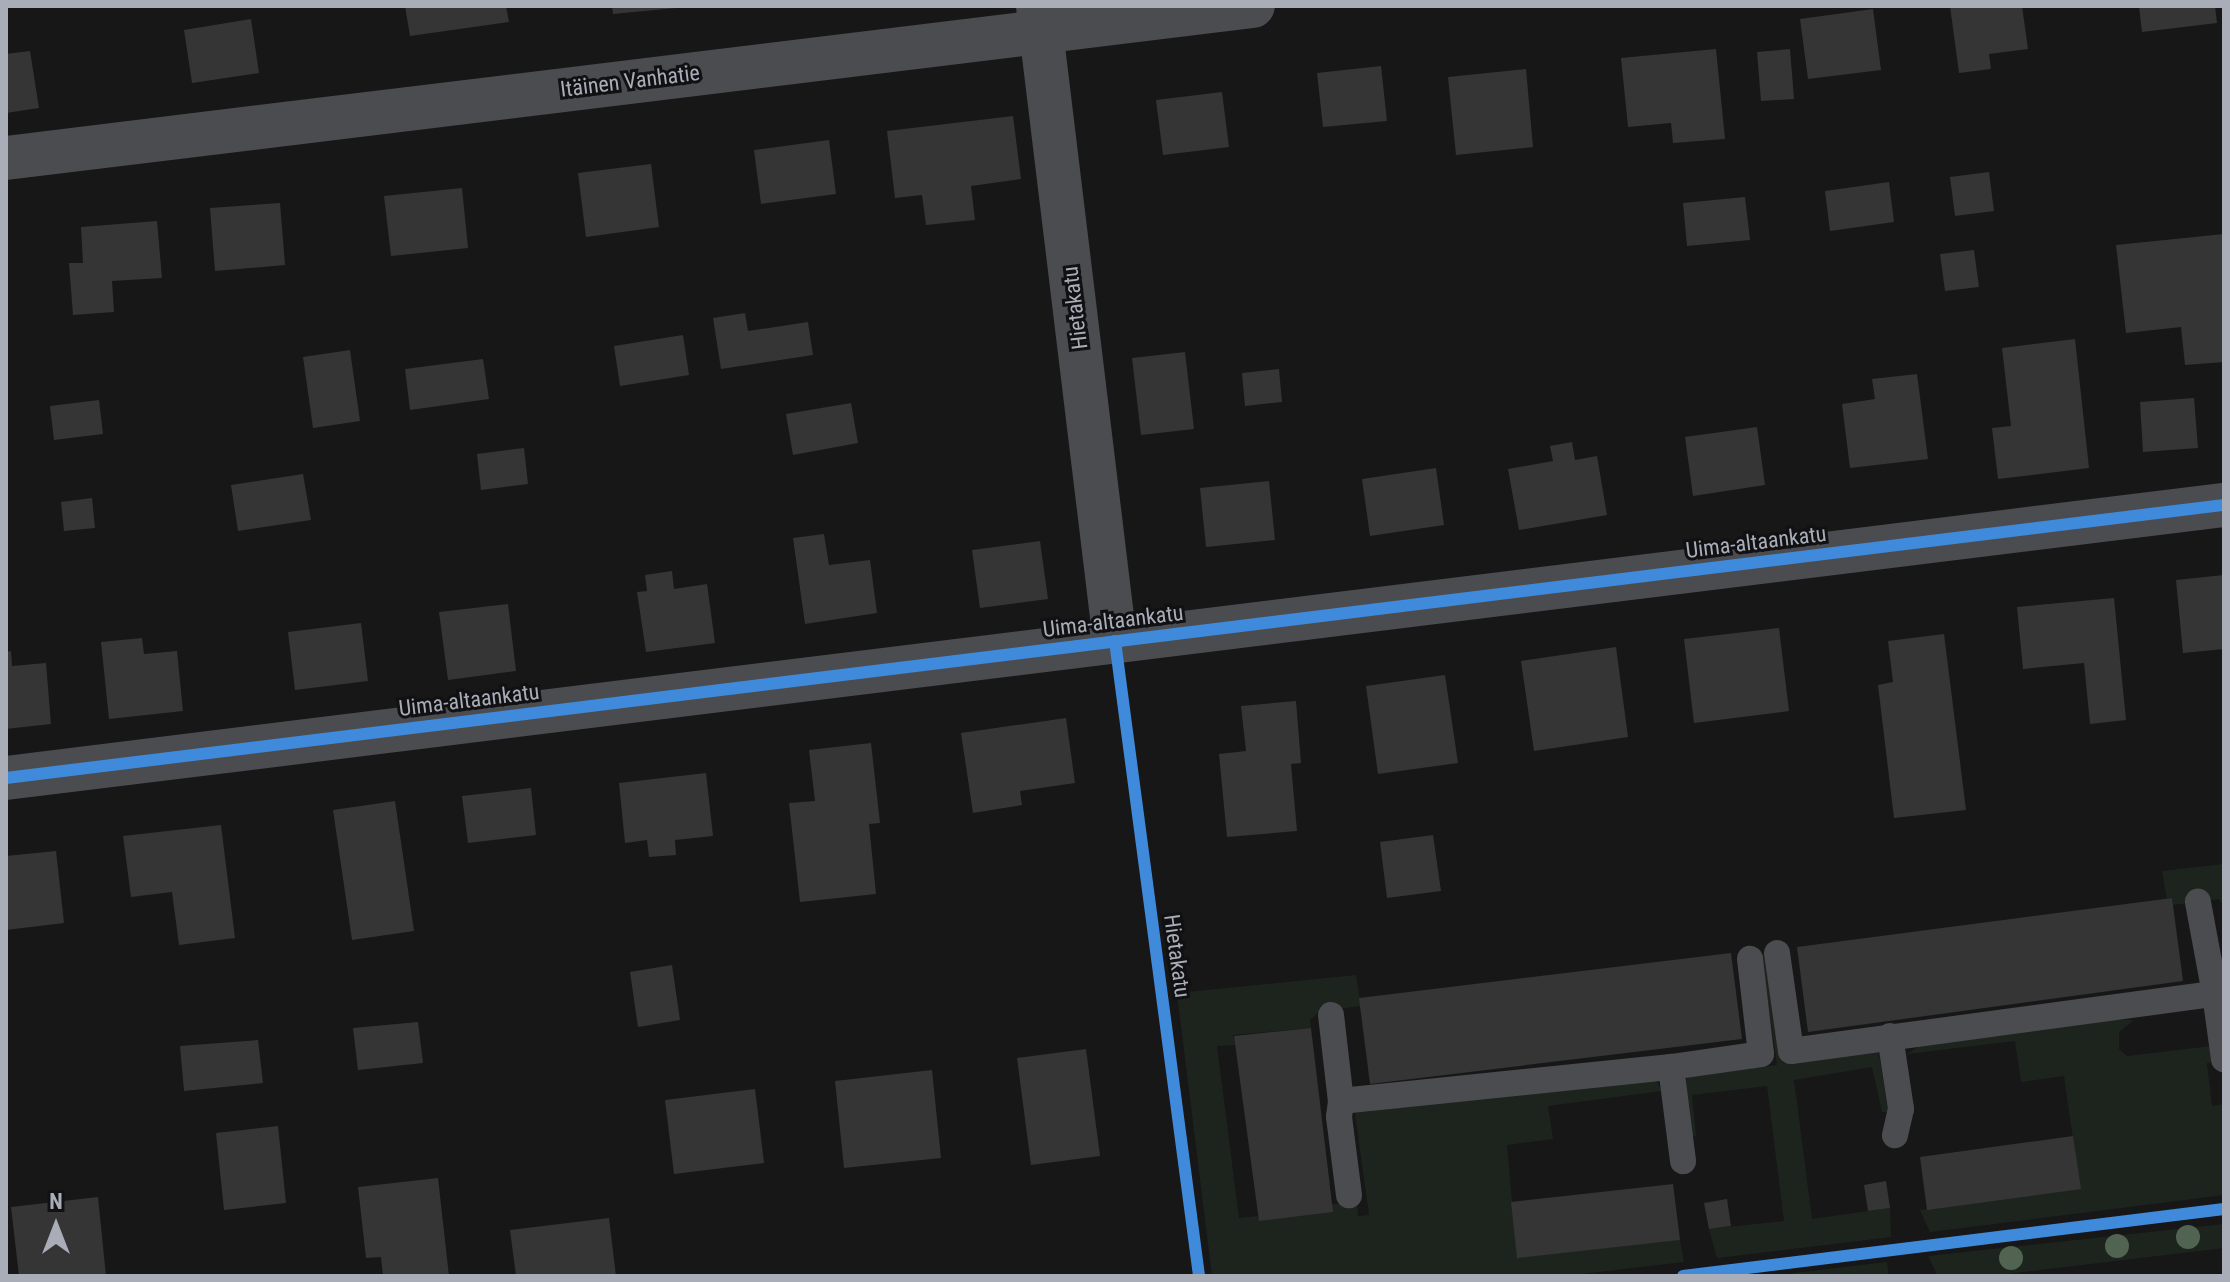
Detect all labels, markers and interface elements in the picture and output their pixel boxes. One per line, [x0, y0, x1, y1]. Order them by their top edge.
street label: Itäinen Vanhatie [559, 59, 701, 103]
street label: Hietakatu [1057, 265, 1093, 351]
street label: Uima-altaankatu [1684, 520, 1828, 564]
street label: Uima-altaankatu [1041, 599, 1185, 643]
street label: Uima-altaankatu [397, 678, 541, 722]
street label: Hietakatu [1158, 913, 1196, 999]
north arrow [16, 1186, 96, 1266]
text: N [49, 1189, 63, 1214]

